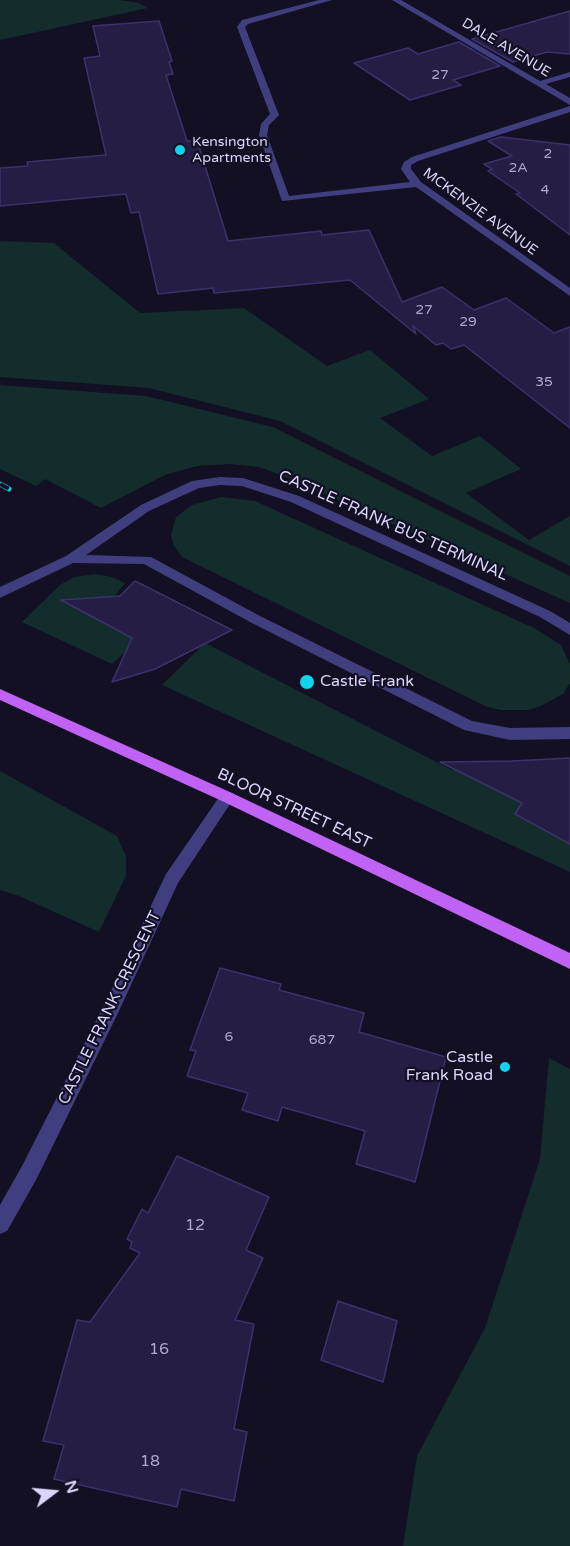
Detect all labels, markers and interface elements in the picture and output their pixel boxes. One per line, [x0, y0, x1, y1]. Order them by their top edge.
street label: DALE AVENUE [459, 15, 553, 81]
house number: 27 [431, 67, 449, 83]
place label: Kensington Apartments [192, 134, 271, 166]
marker: Kensington Apartments [173, 143, 187, 157]
house number: 2 [544, 146, 552, 162]
house number: 2A [508, 160, 528, 176]
street label: MCKENZIE AVENUE [419, 165, 541, 259]
house number: 4 [541, 182, 549, 198]
house number: 27 [415, 302, 433, 318]
house number: 29 [459, 314, 477, 330]
house number: 35 [535, 374, 553, 390]
street label: CASTLE FRANK BUS TERMINAL [275, 467, 511, 585]
place label: Castle Frank [320, 672, 414, 692]
marker: Castle Frank [298, 673, 316, 691]
street label: BLOOR STREET EAST [214, 765, 374, 853]
street label: CASTLE FRANK CRESCENT [55, 908, 165, 1108]
house number: 6 [225, 1029, 233, 1045]
house number: 687 [309, 1032, 335, 1048]
place label: Castle Frank Road [406, 1048, 493, 1086]
marker: Castle Frank Road [498, 1060, 512, 1074]
house number: 12 [185, 1216, 205, 1236]
house number: 16 [149, 1340, 169, 1360]
house number: 18 [140, 1452, 160, 1472]
north arrow [24, 1462, 84, 1522]
text: N [60, 1478, 83, 1496]

